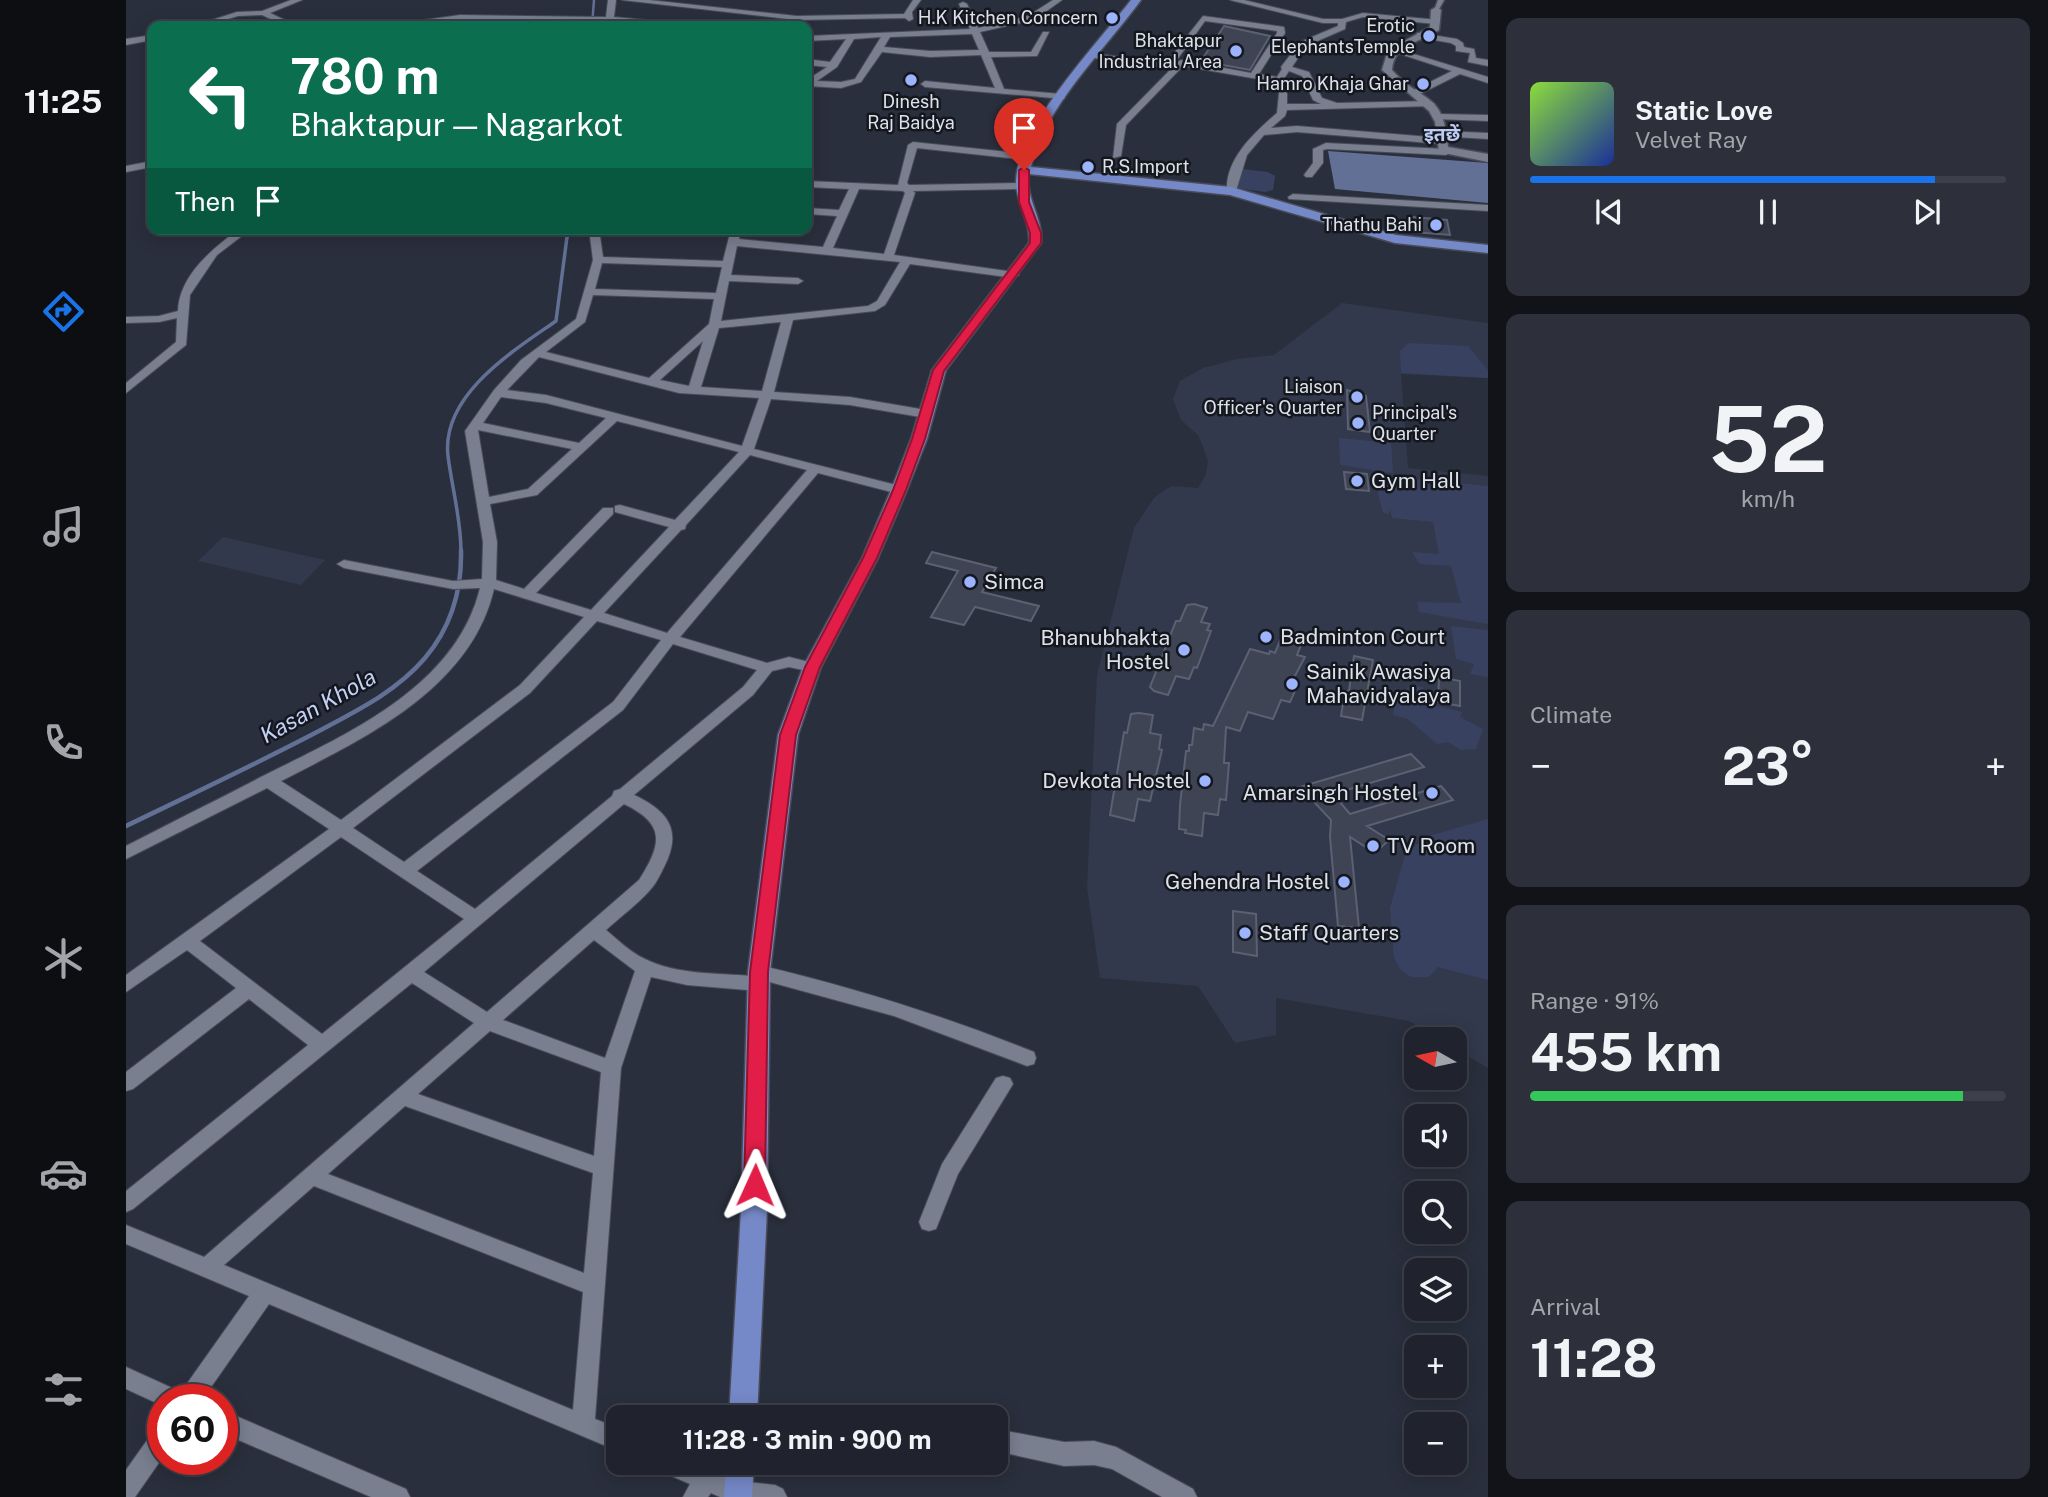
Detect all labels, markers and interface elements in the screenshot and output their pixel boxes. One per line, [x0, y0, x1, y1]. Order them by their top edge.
place label: H.K Kitchen Corncern [918, 7, 1098, 28]
marker: H.K Kitchen Corncern [1104, 10, 1120, 26]
place label: Erotic ElephantsTemple [1271, 15, 1415, 57]
marker: Erotic ElephantsTemple [1421, 28, 1437, 44]
place label: Bhaktapur Industrial Area [1098, 30, 1222, 72]
marker: Bhaktapur Industrial Area [1228, 43, 1244, 59]
text: 780 m [290, 47, 439, 105]
icon: left [175, 49, 266, 140]
marker: Dinesh Raj Baidya [903, 72, 919, 88]
place label: Hamro Khaja Ghar [1256, 73, 1409, 94]
marker: Hamro Khaja Ghar [1415, 76, 1431, 92]
text: 11:25 [24, 83, 102, 120]
place label: Dinesh Raj Baidya [867, 91, 955, 133]
text: Static Love [1635, 95, 1773, 126]
pin [994, 98, 1054, 170]
text: Bhaktapur — Nagarkot [290, 106, 623, 143]
icon: arrive [1005, 109, 1043, 147]
district label: इतछें [1424, 123, 1461, 145]
text: Velvet Ray [1635, 126, 1747, 153]
place label: R.S.Import [1102, 156, 1189, 177]
marker: R.S.Import [1080, 159, 1096, 175]
icon: arrive [249, 182, 287, 220]
text: Then [175, 186, 235, 217]
icon: previous [1590, 193, 1628, 231]
icon: pause [1749, 193, 1787, 231]
icon: next [1908, 193, 1946, 231]
place label: Thathu Bahi [1322, 214, 1422, 235]
marker: Thathu Bahi [1428, 217, 1444, 233]
icon: directions [39, 287, 88, 336]
place label: Liaison Officer's Quarter [1203, 376, 1343, 418]
text: 52 [1708, 386, 1828, 492]
marker: Liaison Officer's Quarter [1349, 389, 1365, 405]
place label: Principal's Quarter [1372, 402, 1457, 444]
marker: Principal's Quarter [1350, 415, 1366, 431]
place label: Gym Hall [1371, 468, 1461, 493]
marker: Gym Hall [1349, 473, 1365, 489]
text: km/h [1741, 485, 1795, 512]
icon: music [39, 502, 88, 551]
place label: Simca [984, 569, 1044, 594]
marker: Simca [962, 574, 978, 590]
place label: Badminton Court [1280, 624, 1445, 649]
place label: Bhanubhakta Hostel [1040, 625, 1170, 674]
marker: Badminton Court [1258, 629, 1274, 645]
marker: Bhanubhakta Hostel [1176, 642, 1192, 658]
place label: Sainik Awasiya Mahavidyalaya [1306, 659, 1451, 708]
water label: Kasan Khola [255, 663, 380, 749]
marker: Sainik Awasiya Mahavidyalaya [1284, 676, 1300, 692]
text: Climate [1530, 701, 1612, 728]
icon: phone [39, 718, 88, 767]
text: 23° [1722, 736, 1814, 797]
text: − [1530, 744, 1551, 789]
text: + [1985, 744, 2006, 789]
place label: Devkota Hostel [1042, 768, 1191, 793]
marker: Devkota Hostel [1197, 773, 1213, 789]
place label: Amarsingh Hostel [1243, 780, 1418, 805]
marker: Amarsingh Hostel [1424, 785, 1440, 801]
place label: TV Room [1387, 833, 1475, 858]
marker: TV Room [1365, 838, 1381, 854]
place label: Gehendra Hostel [1165, 869, 1330, 894]
marker: Gehendra Hostel [1336, 874, 1352, 890]
place label: Staff Quarters [1259, 920, 1399, 945]
marker: Staff Quarters [1237, 925, 1253, 941]
icon: climate [39, 934, 88, 983]
text: Range · 91% [1530, 987, 1659, 1014]
text: 455 km [1530, 1022, 1722, 1083]
north arrow [1404, 1027, 1466, 1090]
map controls [1404, 1027, 1467, 1475]
button: sound [1404, 1104, 1467, 1167]
position arrow [718, 1148, 792, 1222]
icon: car [39, 1149, 88, 1198]
button: search [1404, 1181, 1467, 1244]
button: layers [1404, 1258, 1467, 1321]
text: Arrival [1530, 1293, 1601, 1320]
text: 11:28 [1530, 1328, 1657, 1389]
button: + [1404, 1335, 1467, 1398]
icon: filters [39, 1365, 88, 1414]
speed limit sign: 60 [147, 1384, 238, 1475]
button: − [1404, 1412, 1467, 1475]
text: 11:28 · 3 min · 900 m [682, 1424, 932, 1455]

